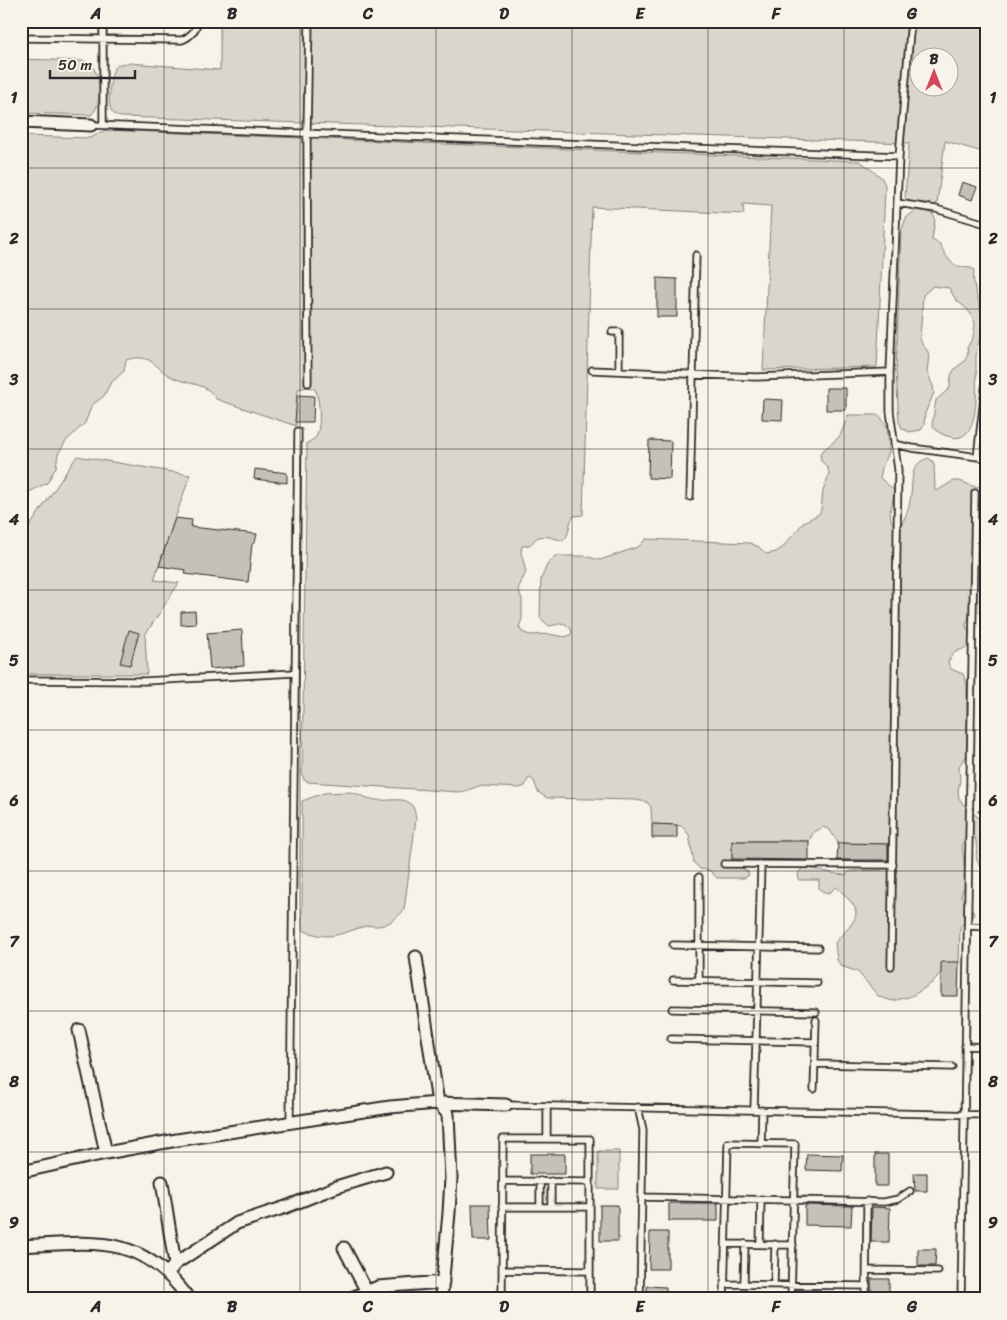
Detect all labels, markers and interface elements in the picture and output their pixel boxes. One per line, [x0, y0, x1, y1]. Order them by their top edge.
text: A [90, 0, 101, 28]
text: B [227, 0, 238, 28]
text: C [362, 0, 374, 28]
text: D [499, 0, 509, 28]
text: E [636, 0, 646, 28]
text: F [771, 0, 782, 28]
text: G [906, 0, 918, 28]
text: B [930, 47, 939, 72]
scale bar [50, 48, 135, 80]
north arrow [910, 48, 960, 98]
text: 50 m [58, 52, 93, 78]
text: 1 [11, 83, 18, 112]
text: 1 [990, 83, 997, 112]
text: 2 [8, 224, 19, 253]
text: 2 [987, 224, 998, 253]
text: 3 [9, 365, 19, 394]
text: 3 [988, 365, 998, 394]
text: 4 [8, 505, 19, 534]
text: 4 [987, 505, 998, 534]
text: 5 [9, 646, 19, 675]
text: 5 [988, 646, 998, 675]
text: 6 [8, 786, 19, 815]
text: 6 [987, 786, 998, 815]
text: 7 [9, 927, 20, 956]
text: 7 [988, 927, 999, 956]
text: 8 [8, 1067, 19, 1096]
text: 8 [987, 1067, 998, 1096]
text: 9 [9, 1208, 19, 1237]
text: 9 [988, 1208, 998, 1237]
text: A [90, 1292, 101, 1320]
text: B [227, 1292, 238, 1320]
text: C [362, 1292, 374, 1320]
text: D [499, 1292, 509, 1320]
text: E [636, 1292, 646, 1320]
text: F [771, 1292, 782, 1320]
text: G [906, 1292, 918, 1320]

